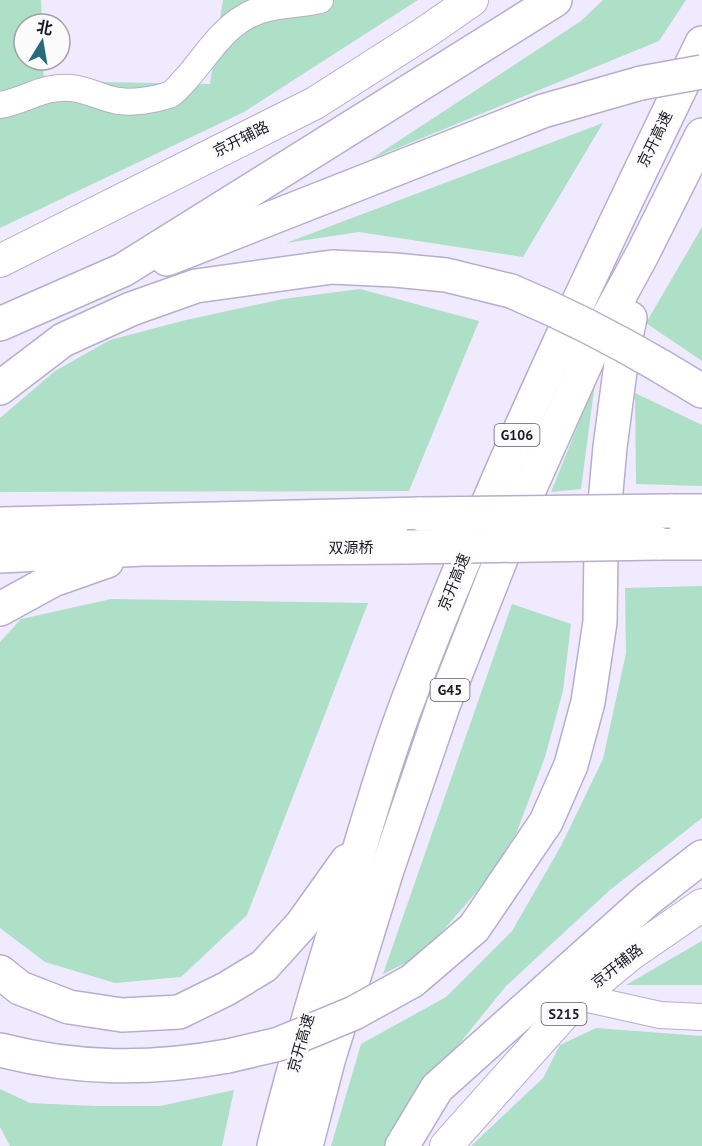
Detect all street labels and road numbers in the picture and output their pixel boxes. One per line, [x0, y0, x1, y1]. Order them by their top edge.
street label: 京开高速 [633, 108, 676, 170]
street label: 京开辅路 [210, 116, 272, 161]
road number: G106 [494, 424, 540, 446]
street label: 双源桥 [328, 538, 374, 557]
street label: 京开高速 [433, 550, 474, 613]
road number: G45 [430, 679, 470, 701]
street label: 京开辅路 [587, 940, 646, 992]
road number: S215 [542, 1003, 586, 1025]
street label: 京开高速 [283, 1011, 318, 1074]

